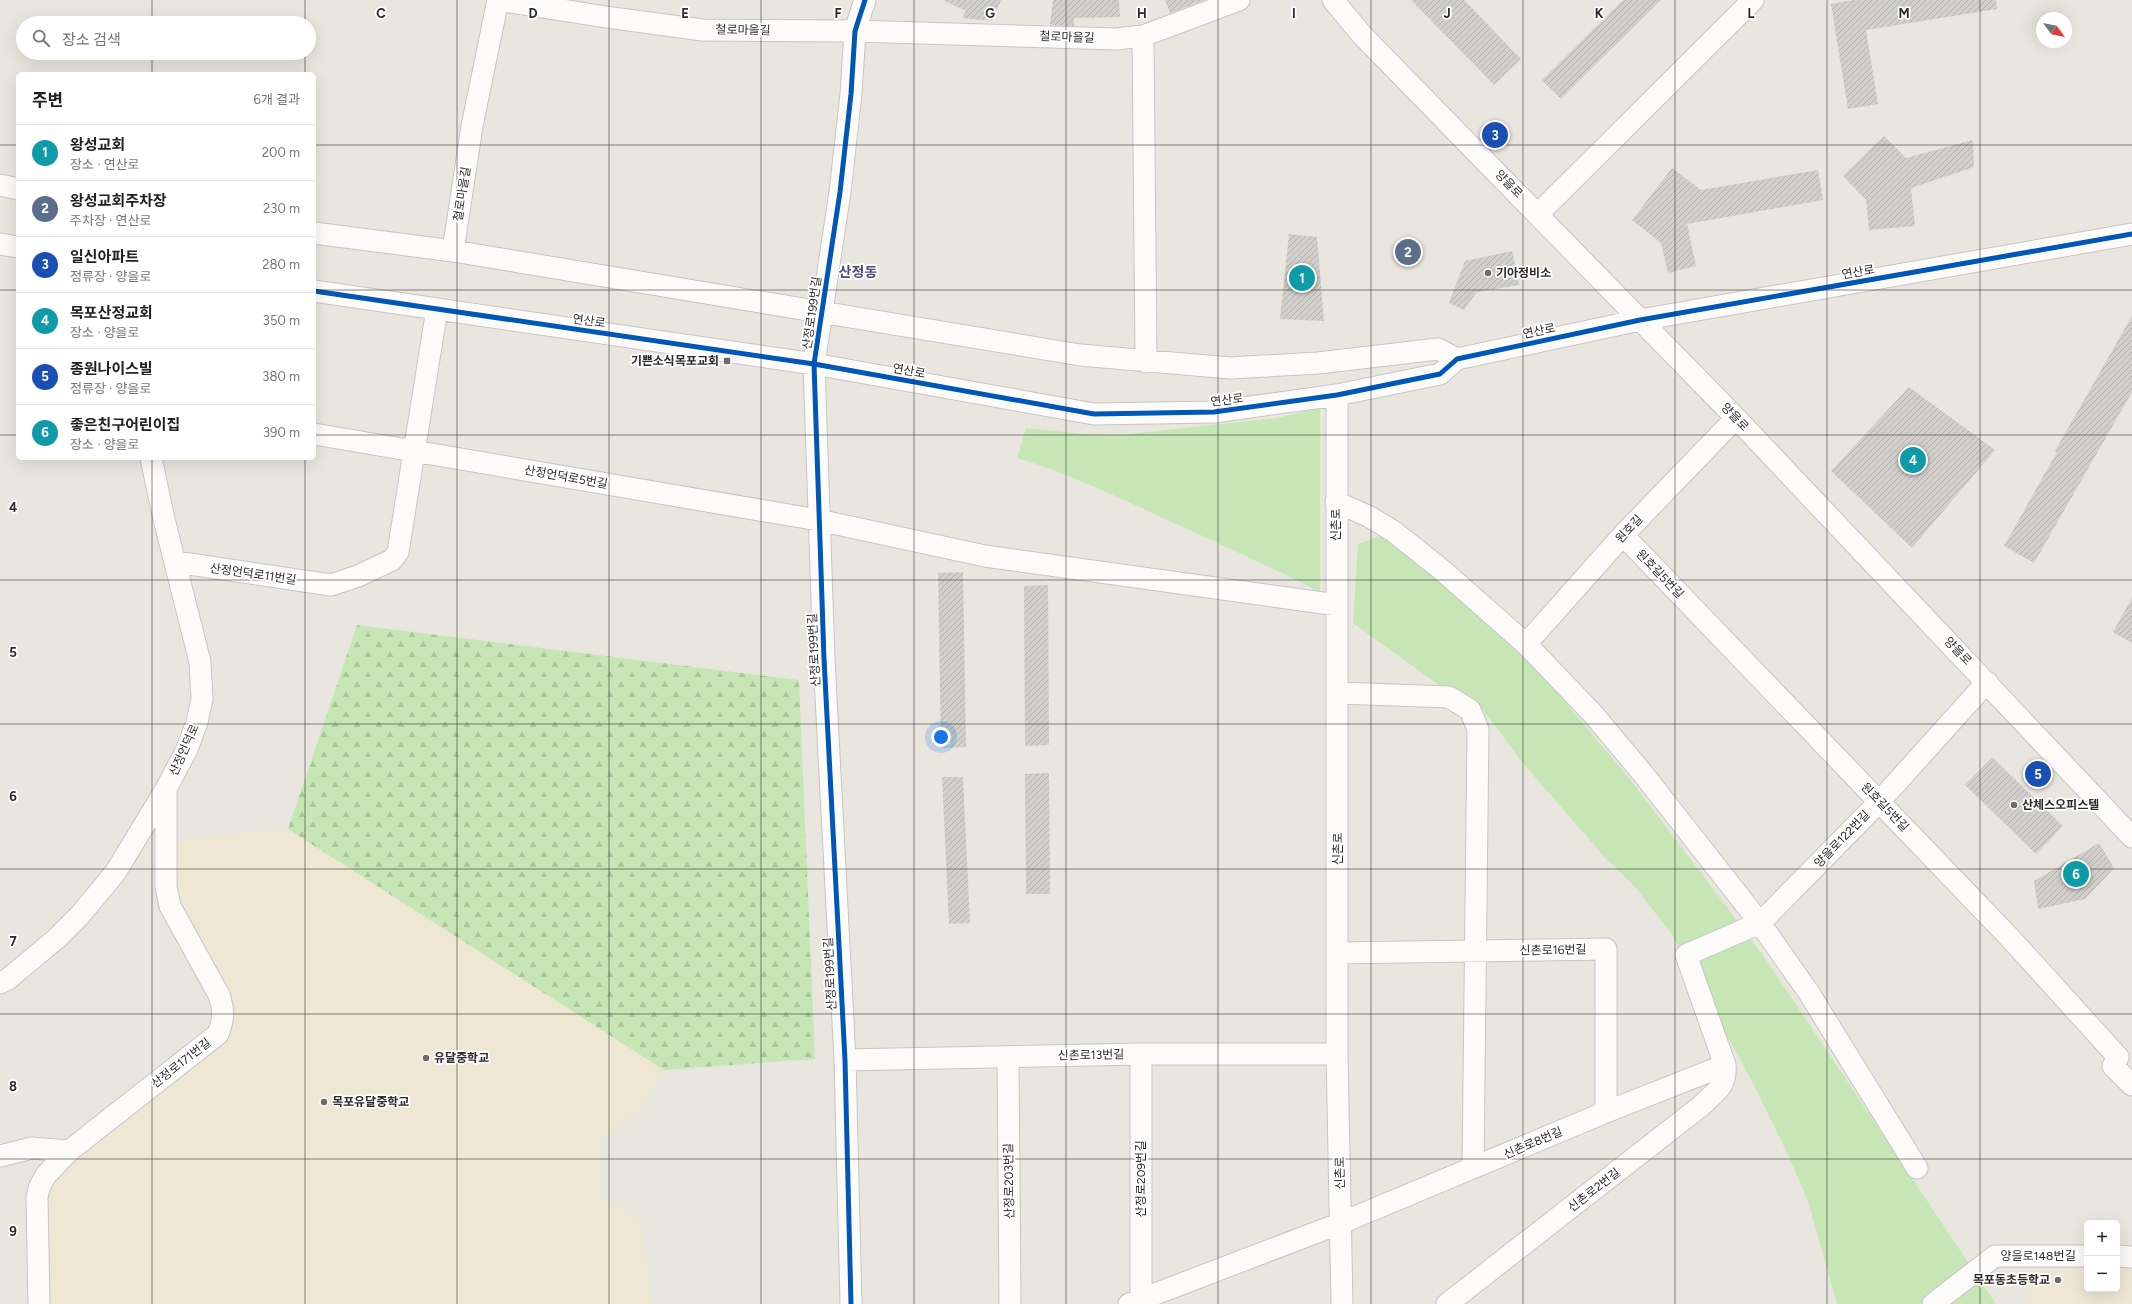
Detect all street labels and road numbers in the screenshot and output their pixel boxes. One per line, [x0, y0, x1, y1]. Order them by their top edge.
street label: 철로마을길 [715, 23, 771, 37]
street label: 철로마을길 [1039, 29, 1095, 45]
street label: 철로마을길 [451, 166, 473, 222]
street label: 양을로 [1492, 167, 1526, 201]
street label: 연산로 [1840, 262, 1876, 282]
street label: 산정로199번길 [800, 276, 824, 350]
street label: 연산로 [572, 312, 606, 330]
street label: 연산로 [1521, 321, 1557, 341]
street label: 연산로 [891, 361, 927, 381]
street label: 연산로 [1210, 391, 1244, 409]
street label: 양을로 [1718, 400, 1752, 434]
street label: 산정언덕로5번길 [523, 463, 609, 491]
street label: 신촌로 [1329, 508, 1343, 542]
street label: 원호길 [1613, 512, 1645, 546]
street label: 원호길5번길 [1633, 547, 1687, 601]
street label: 산정언덕로11번길 [209, 561, 297, 587]
street label: 산정로199번길 [805, 613, 823, 687]
street label: 양을로 [1941, 634, 1975, 668]
street label: 산정언덕로 [166, 722, 202, 778]
street label: 원호길5번길 [1858, 780, 1912, 834]
street label: 양을로122번길 [1811, 808, 1873, 870]
street label: 신촌로 [1331, 832, 1345, 866]
street label: 산정로199번길 [821, 937, 839, 1011]
street label: 신촌로16번길 [1519, 942, 1587, 958]
street label: 산정로171번길 [148, 1035, 214, 1091]
street label: 신촌로13번길 [1058, 1047, 1124, 1063]
street label: 신촌로8번길 [1501, 1124, 1565, 1162]
street label: 산정로209번길 [1134, 1141, 1148, 1217]
street label: 산정로203번길 [1001, 1143, 1017, 1219]
street label: 신촌로 [1333, 1156, 1347, 1190]
street label: 신촌로2번길 [1565, 1165, 1623, 1215]
street label: 양을로148번길 [2001, 1249, 2075, 1263]

